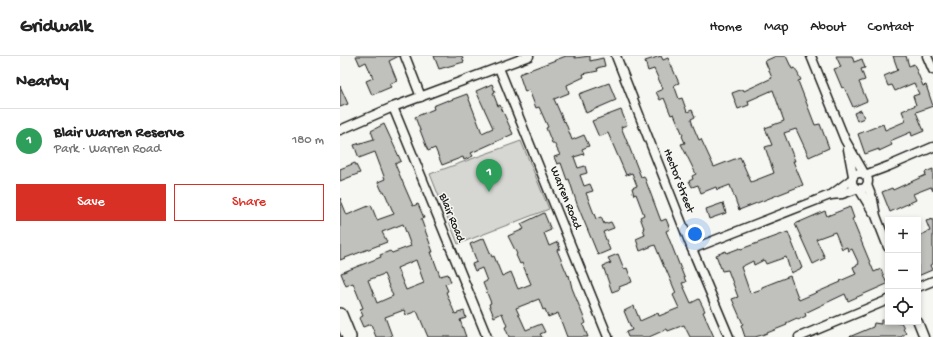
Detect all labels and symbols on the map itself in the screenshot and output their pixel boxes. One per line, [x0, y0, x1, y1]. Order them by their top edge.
street label: Hector Street [659, 147, 697, 216]
pin: 1 [476, 159, 502, 192]
street label: Warren Road [546, 165, 584, 232]
street label: Blair Road [435, 191, 467, 245]
your location [685, 224, 705, 244]

